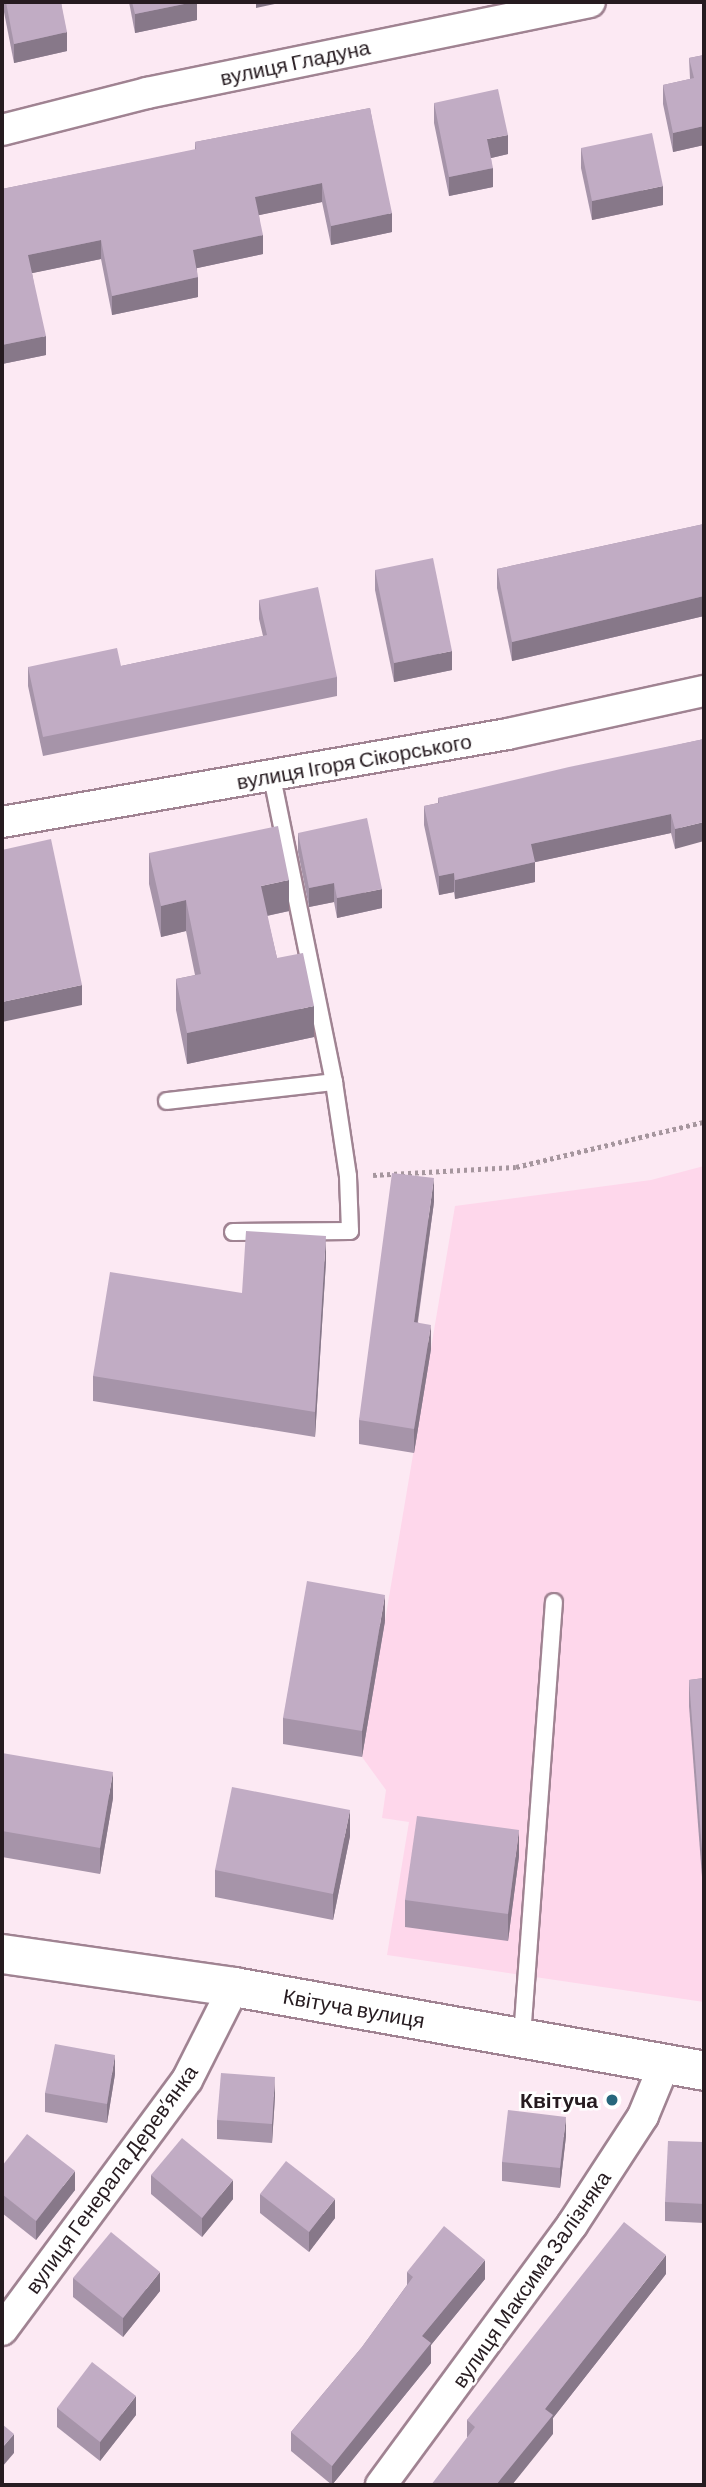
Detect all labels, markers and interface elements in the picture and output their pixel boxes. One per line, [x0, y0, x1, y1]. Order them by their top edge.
street label: вулиця Гладуна [218, 34, 372, 90]
street label: вулиця Ігоря Сікорського [235, 728, 473, 794]
street label: Квітуча вулиця [281, 1983, 427, 2033]
street label: вулиця Генерала Деревʼянка [20, 2060, 202, 2298]
place label: Квітуча [520, 2087, 598, 2113]
marker: Квітуча [604, 2092, 620, 2108]
street label: вулиця Максима Залізняка [446, 2166, 616, 2392]

